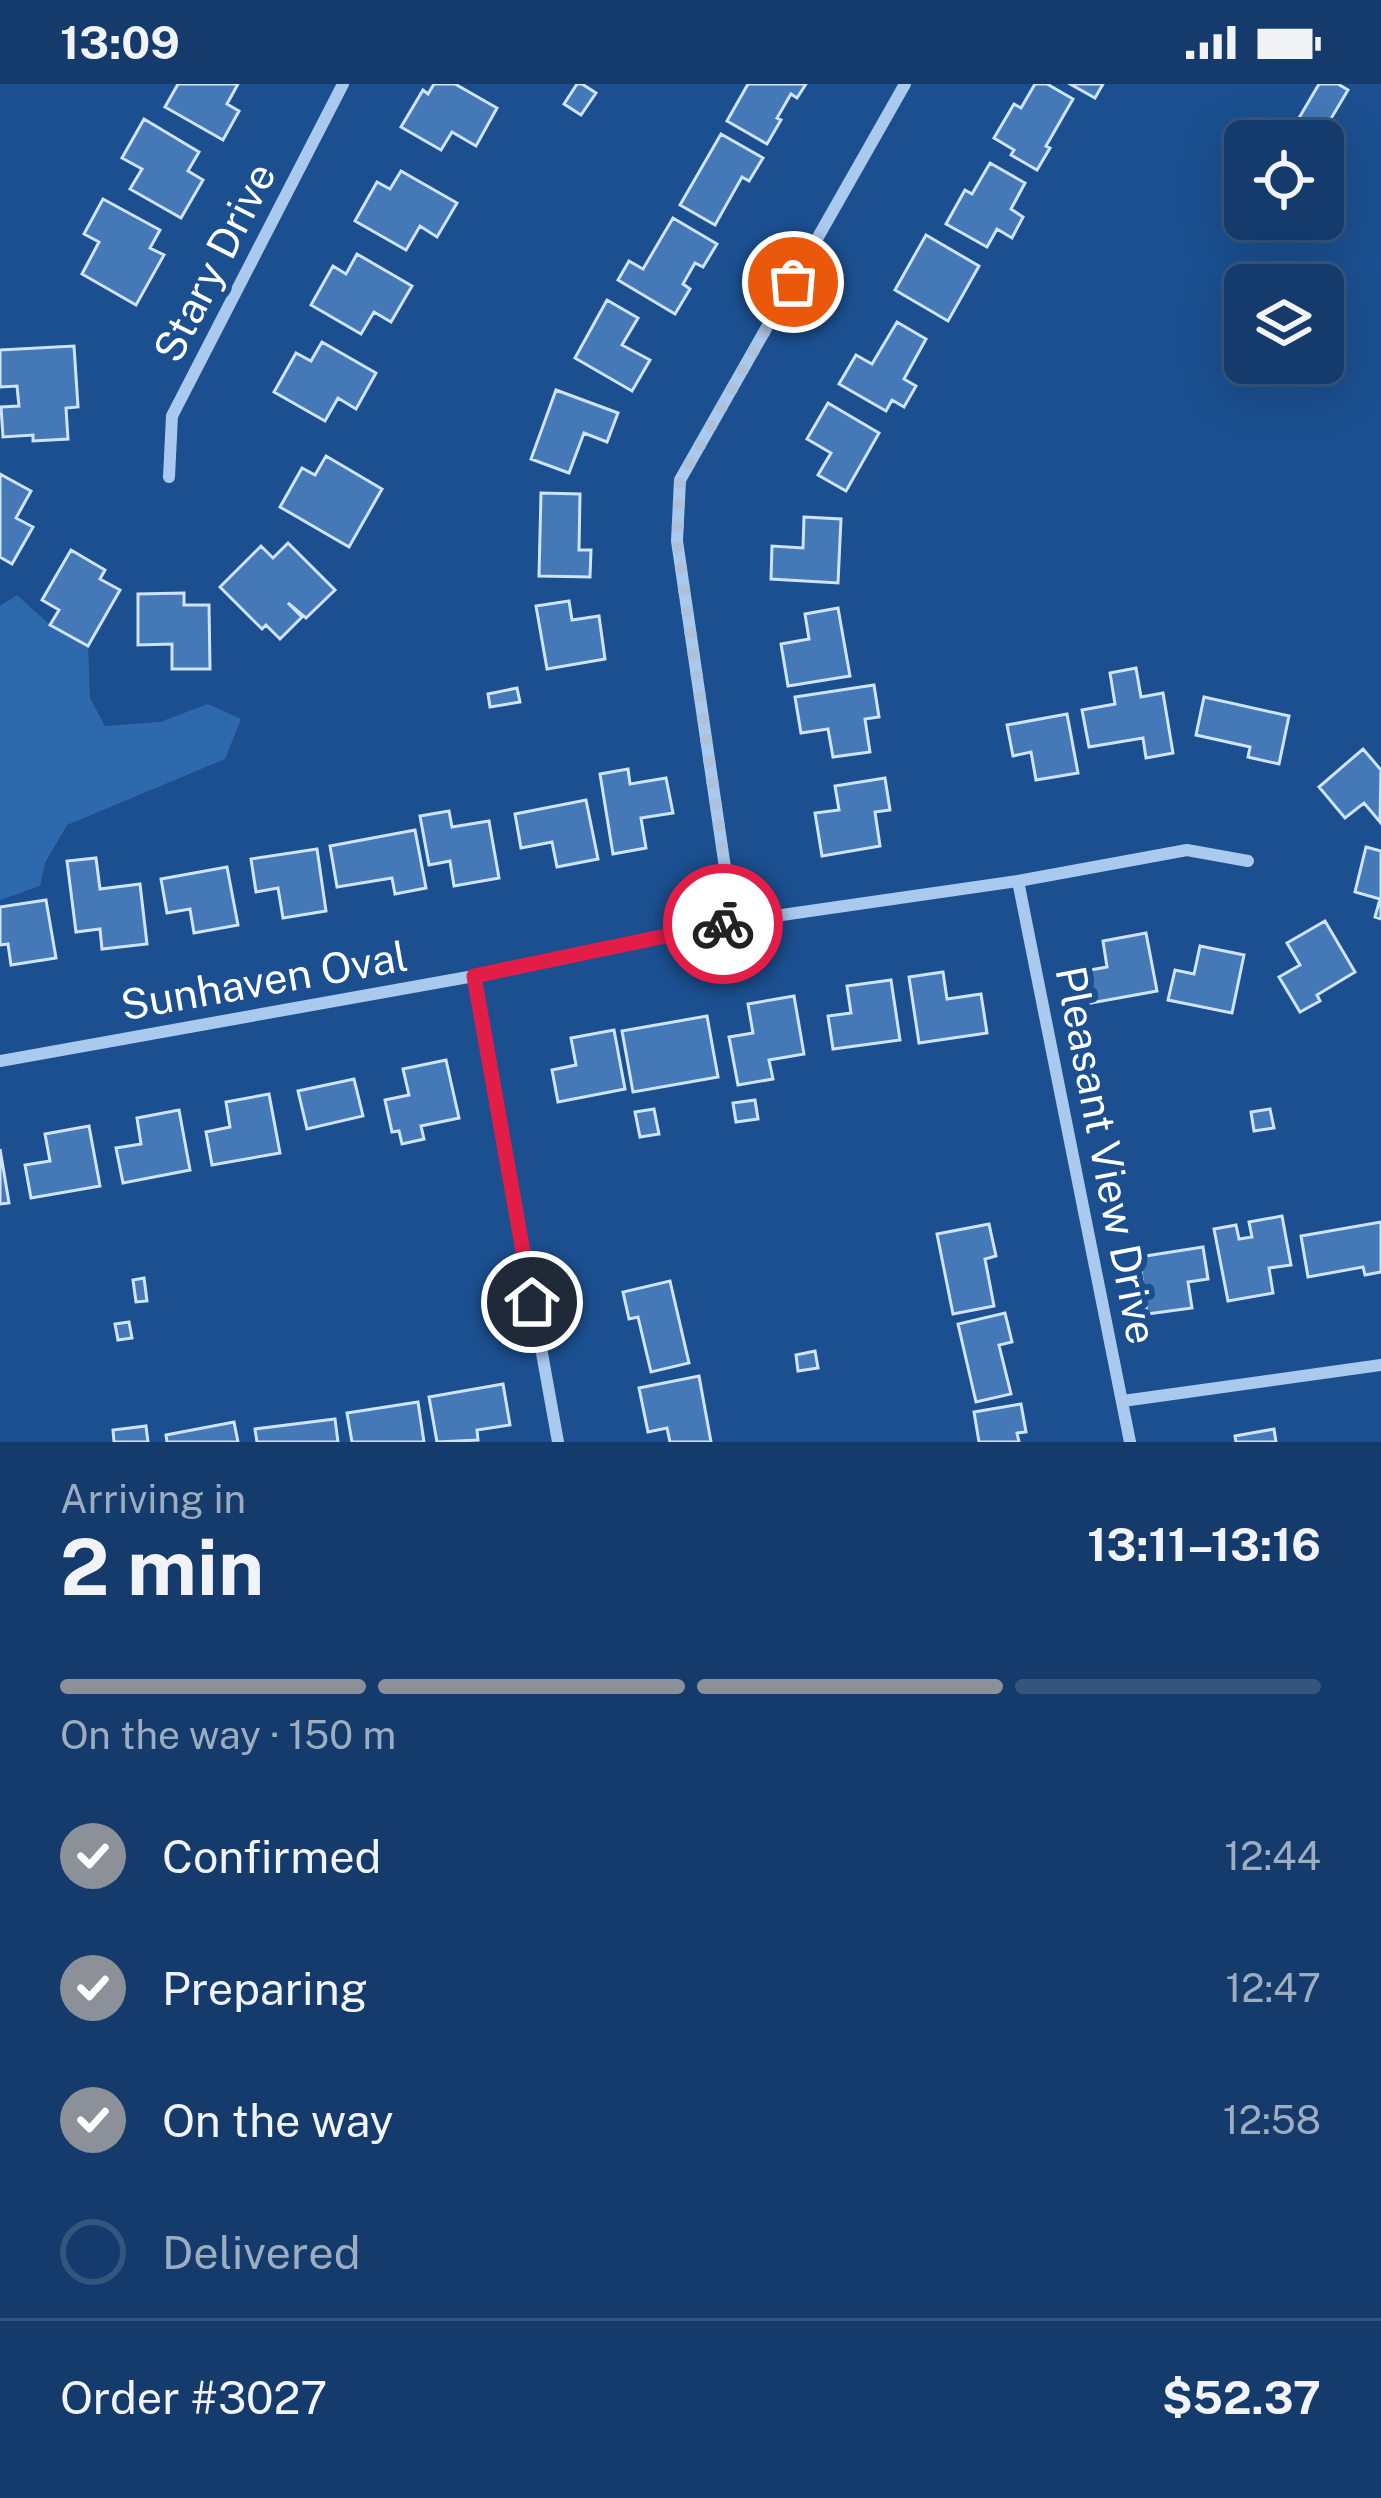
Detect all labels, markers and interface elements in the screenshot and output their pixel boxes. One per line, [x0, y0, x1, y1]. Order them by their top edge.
text: 13:09 [60, 16, 180, 69]
map controls [1224, 120, 1344, 384]
button: locate [1224, 120, 1344, 240]
street label: Stary Drive [143, 154, 285, 370]
pin [742, 231, 844, 333]
icon: bag [760, 249, 826, 315]
button: layers [1224, 264, 1344, 384]
courier [663, 864, 783, 984]
icon: bike [690, 891, 756, 957]
street label: Sunhaven Oval [117, 931, 411, 1029]
street label: Pleasant View Drive [1046, 962, 1168, 1348]
pin [481, 1251, 583, 1353]
icon: home [499, 1269, 565, 1335]
text: Arriving in [60, 1476, 246, 1522]
text: 13:11–13:16 [1087, 1518, 1321, 1571]
text: 2 min [60, 1521, 264, 1613]
text: On the way · 150 m [60, 1712, 396, 1758]
icon: check [60, 1823, 126, 1889]
text: Confirmed [162, 1830, 381, 1883]
text: 12:44 [1224, 1833, 1321, 1879]
icon: check [60, 1955, 126, 2021]
text: Preparing [162, 1962, 368, 2015]
text: 12:47 [1225, 1965, 1321, 2011]
icon: check [60, 2087, 126, 2153]
text: On the way [162, 2094, 394, 2147]
text: 12:58 [1223, 2097, 1321, 2143]
text: Delivered [162, 2226, 361, 2279]
text: Order #3027 [60, 2371, 327, 2424]
text: $52.37 [1162, 2371, 1321, 2424]

